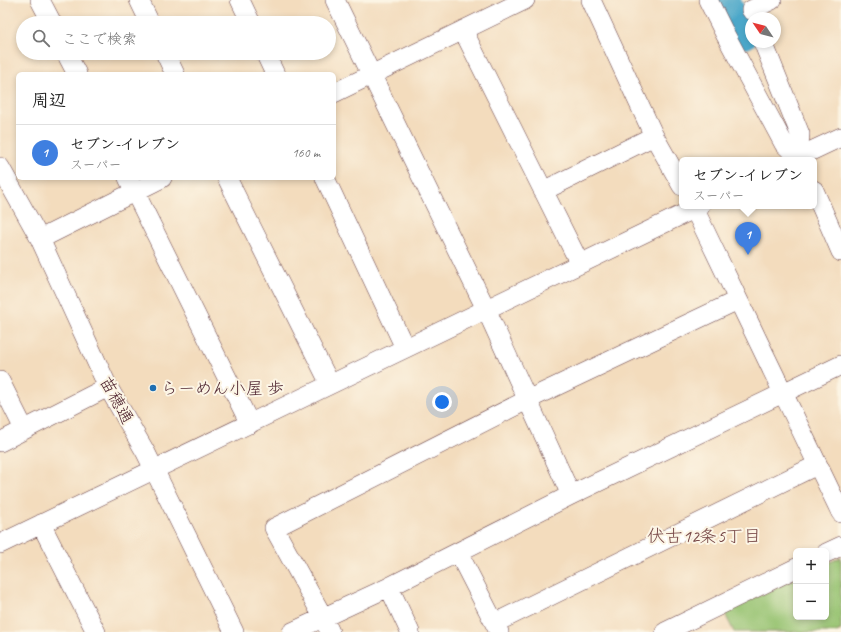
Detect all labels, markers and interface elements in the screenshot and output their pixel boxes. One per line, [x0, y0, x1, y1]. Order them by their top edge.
north arrow [745, 12, 781, 48]
search box [16, 16, 336, 60]
icon: search [30, 27, 52, 49]
text: ここで検索 [62, 30, 137, 49]
text: 周辺 [32, 90, 66, 111]
text: セブン-イレブン [70, 135, 180, 154]
text: 1 [42, 145, 48, 161]
text: 160 m [292, 145, 320, 161]
text: スーパー [70, 157, 121, 173]
popup [679, 157, 817, 209]
text: セブン-イレブン [693, 166, 803, 185]
text: スーパー [693, 188, 745, 204]
pin: 1 [735, 222, 761, 255]
street label: 苗穂通 [95, 373, 138, 428]
place label: らーめん小屋 歩 [161, 378, 284, 399]
marker: らーめん小屋 歩 [148, 383, 158, 393]
your location [432, 392, 452, 412]
district label: 伏古12条5丁目 [647, 525, 761, 547]
map controls [793, 548, 829, 620]
button: + [793, 548, 829, 584]
button: − [793, 584, 829, 620]

